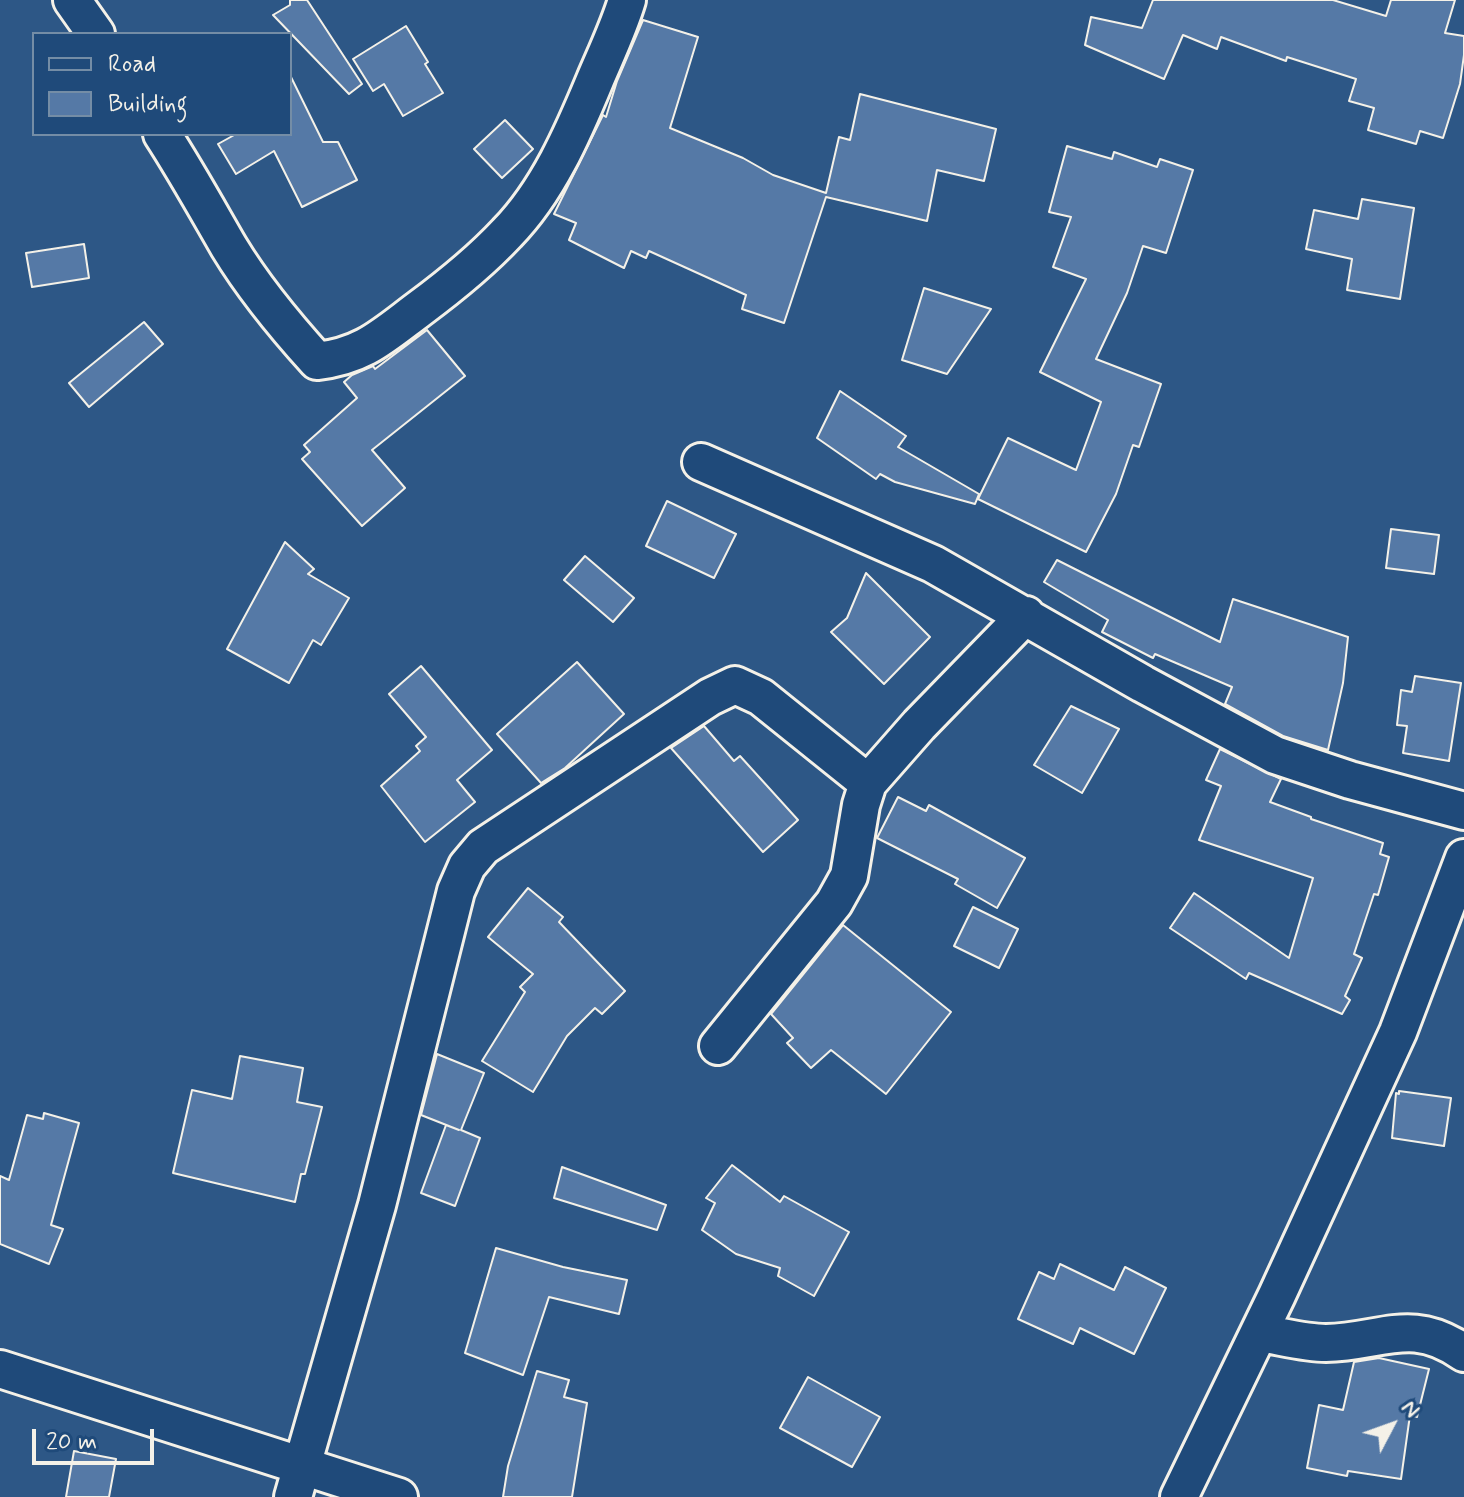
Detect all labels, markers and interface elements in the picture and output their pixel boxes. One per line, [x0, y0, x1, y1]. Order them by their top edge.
legend [32, 32, 292, 136]
text: Road [108, 49, 156, 80]
text: Building [108, 89, 188, 120]
north arrow [1352, 1385, 1432, 1465]
text: N [1395, 1395, 1425, 1424]
scale bar [36, 1413, 158, 1463]
text: 20 m [46, 1427, 97, 1458]

